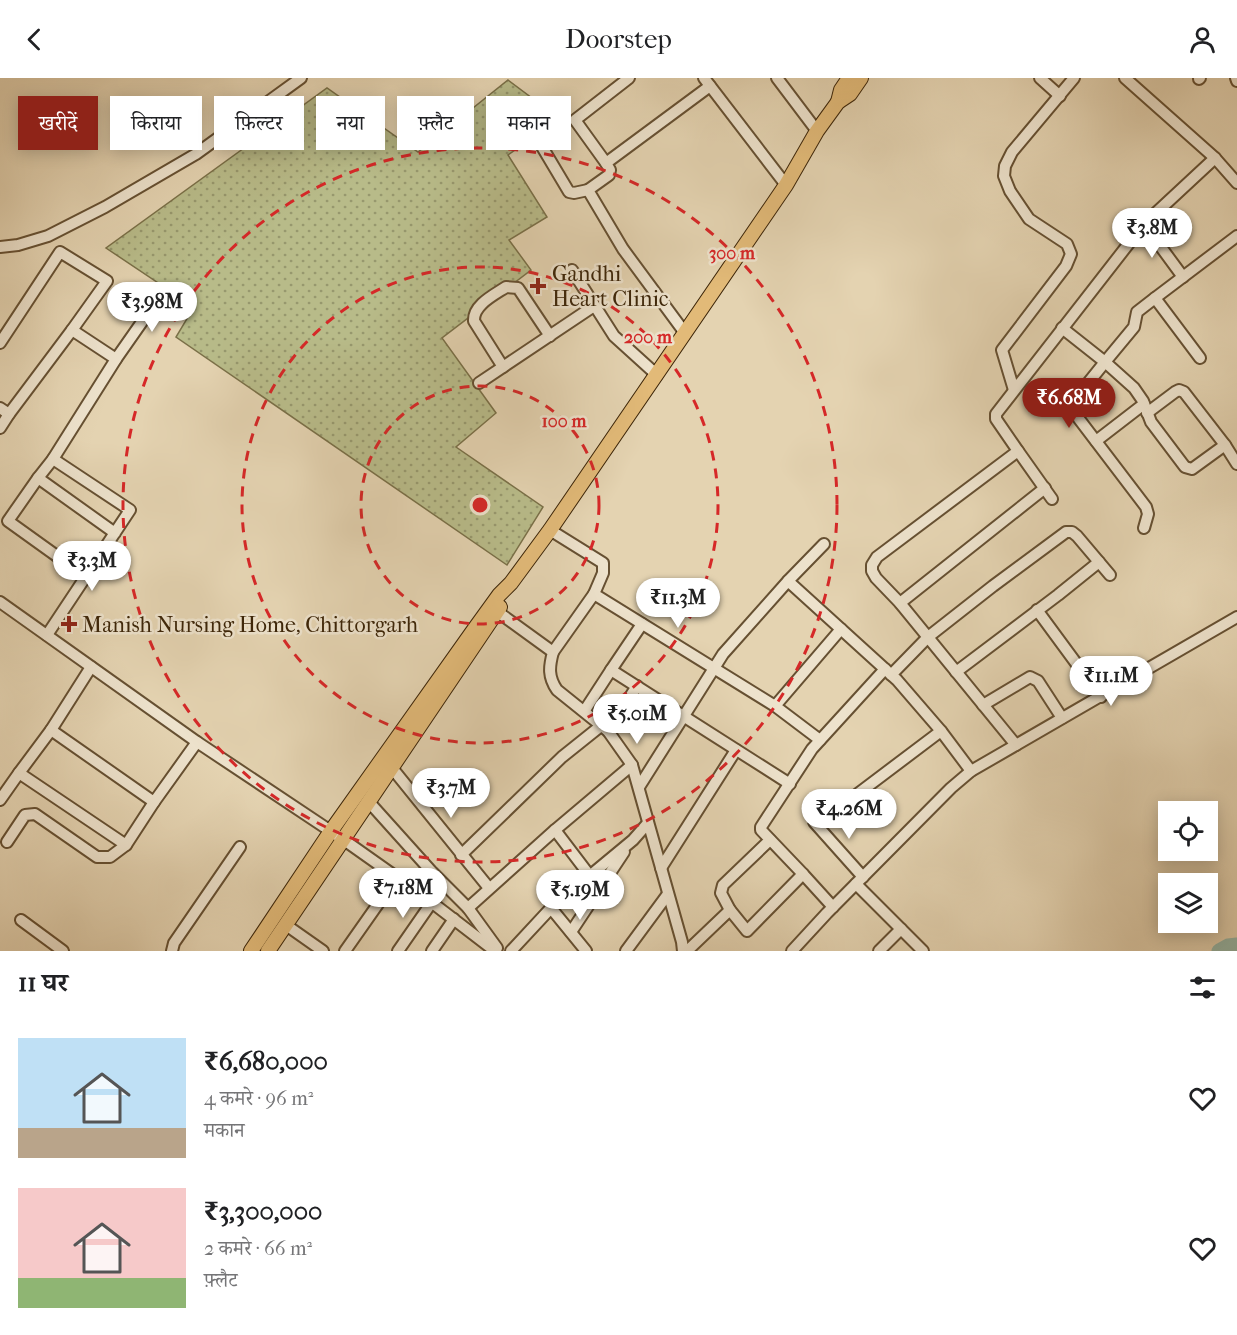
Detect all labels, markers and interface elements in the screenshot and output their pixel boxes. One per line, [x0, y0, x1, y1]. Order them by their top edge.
icon: back [18, 23, 51, 56]
text: Doorstep [565, 23, 672, 55]
icon: person [1186, 23, 1219, 56]
chip: खरीदें [18, 96, 98, 150]
chip: किराया [110, 96, 202, 150]
chip: फ़िल्टर [214, 96, 304, 150]
chip: नया [316, 96, 385, 150]
chip: फ़्लैट [397, 96, 474, 150]
chip: मकान [486, 96, 571, 150]
pin: ₹3.8M [1110, 208, 1194, 259]
text: ₹3.8M [1126, 216, 1178, 239]
text: 300 m [709, 243, 756, 264]
place label: Gandhi Heart Clinic [552, 261, 669, 312]
marker: Gandhi Heart Clinic [529, 277, 547, 295]
pin: ₹3.98M [103, 282, 201, 333]
text: ₹3.98M [121, 290, 183, 313]
text: 200 m [624, 327, 673, 348]
pin: ₹6.68M [1020, 378, 1118, 429]
text: ₹6.68M [1036, 386, 1102, 409]
text: 100 m [541, 411, 588, 432]
centre of rings [470, 495, 490, 515]
pin: ₹3.3M [50, 541, 134, 592]
text: ₹3.3M [67, 549, 117, 572]
pin: ₹11.3M [629, 578, 727, 629]
text: ₹11.3M [650, 586, 706, 609]
place label: Manish Nursing Home, Chittorgarh [82, 612, 419, 638]
marker: Manish Nursing Home, Chittorgarh [60, 615, 78, 633]
pin: ₹11.1M [1062, 656, 1160, 707]
text: ₹11.1M [1084, 664, 1138, 687]
pin: ₹5.01M [588, 694, 686, 745]
text: ₹5.01M [607, 702, 667, 725]
pin: ₹3.7M [409, 768, 493, 819]
text: ₹3.7M [426, 776, 476, 799]
pin: ₹4.26M [800, 789, 898, 840]
text: ₹4.26M [816, 797, 882, 820]
map controls [1158, 801, 1218, 933]
button: locate [1158, 801, 1218, 861]
pin: ₹7.18M [354, 868, 452, 919]
pin: ₹5.19M [531, 870, 629, 921]
button: layers [1158, 873, 1218, 933]
text: ₹7.18M [373, 876, 433, 899]
text: ₹5.19M [550, 878, 610, 901]
text: 11 घर [18, 967, 68, 998]
icon: filters [1186, 971, 1219, 1004]
text: ₹6,680,000 [204, 1046, 328, 1077]
icon: home [66, 1062, 138, 1134]
icon: heart [1186, 1082, 1219, 1115]
text: 4 कमरे · 96 m² [204, 1087, 313, 1110]
text: मकान [204, 1119, 245, 1142]
text: ₹3,300,000 [204, 1196, 322, 1227]
icon: home [66, 1212, 138, 1284]
icon: heart [1186, 1232, 1219, 1265]
text: 2 कमरे · 66 m² [204, 1237, 312, 1260]
text: फ़्लैट [204, 1269, 237, 1292]

